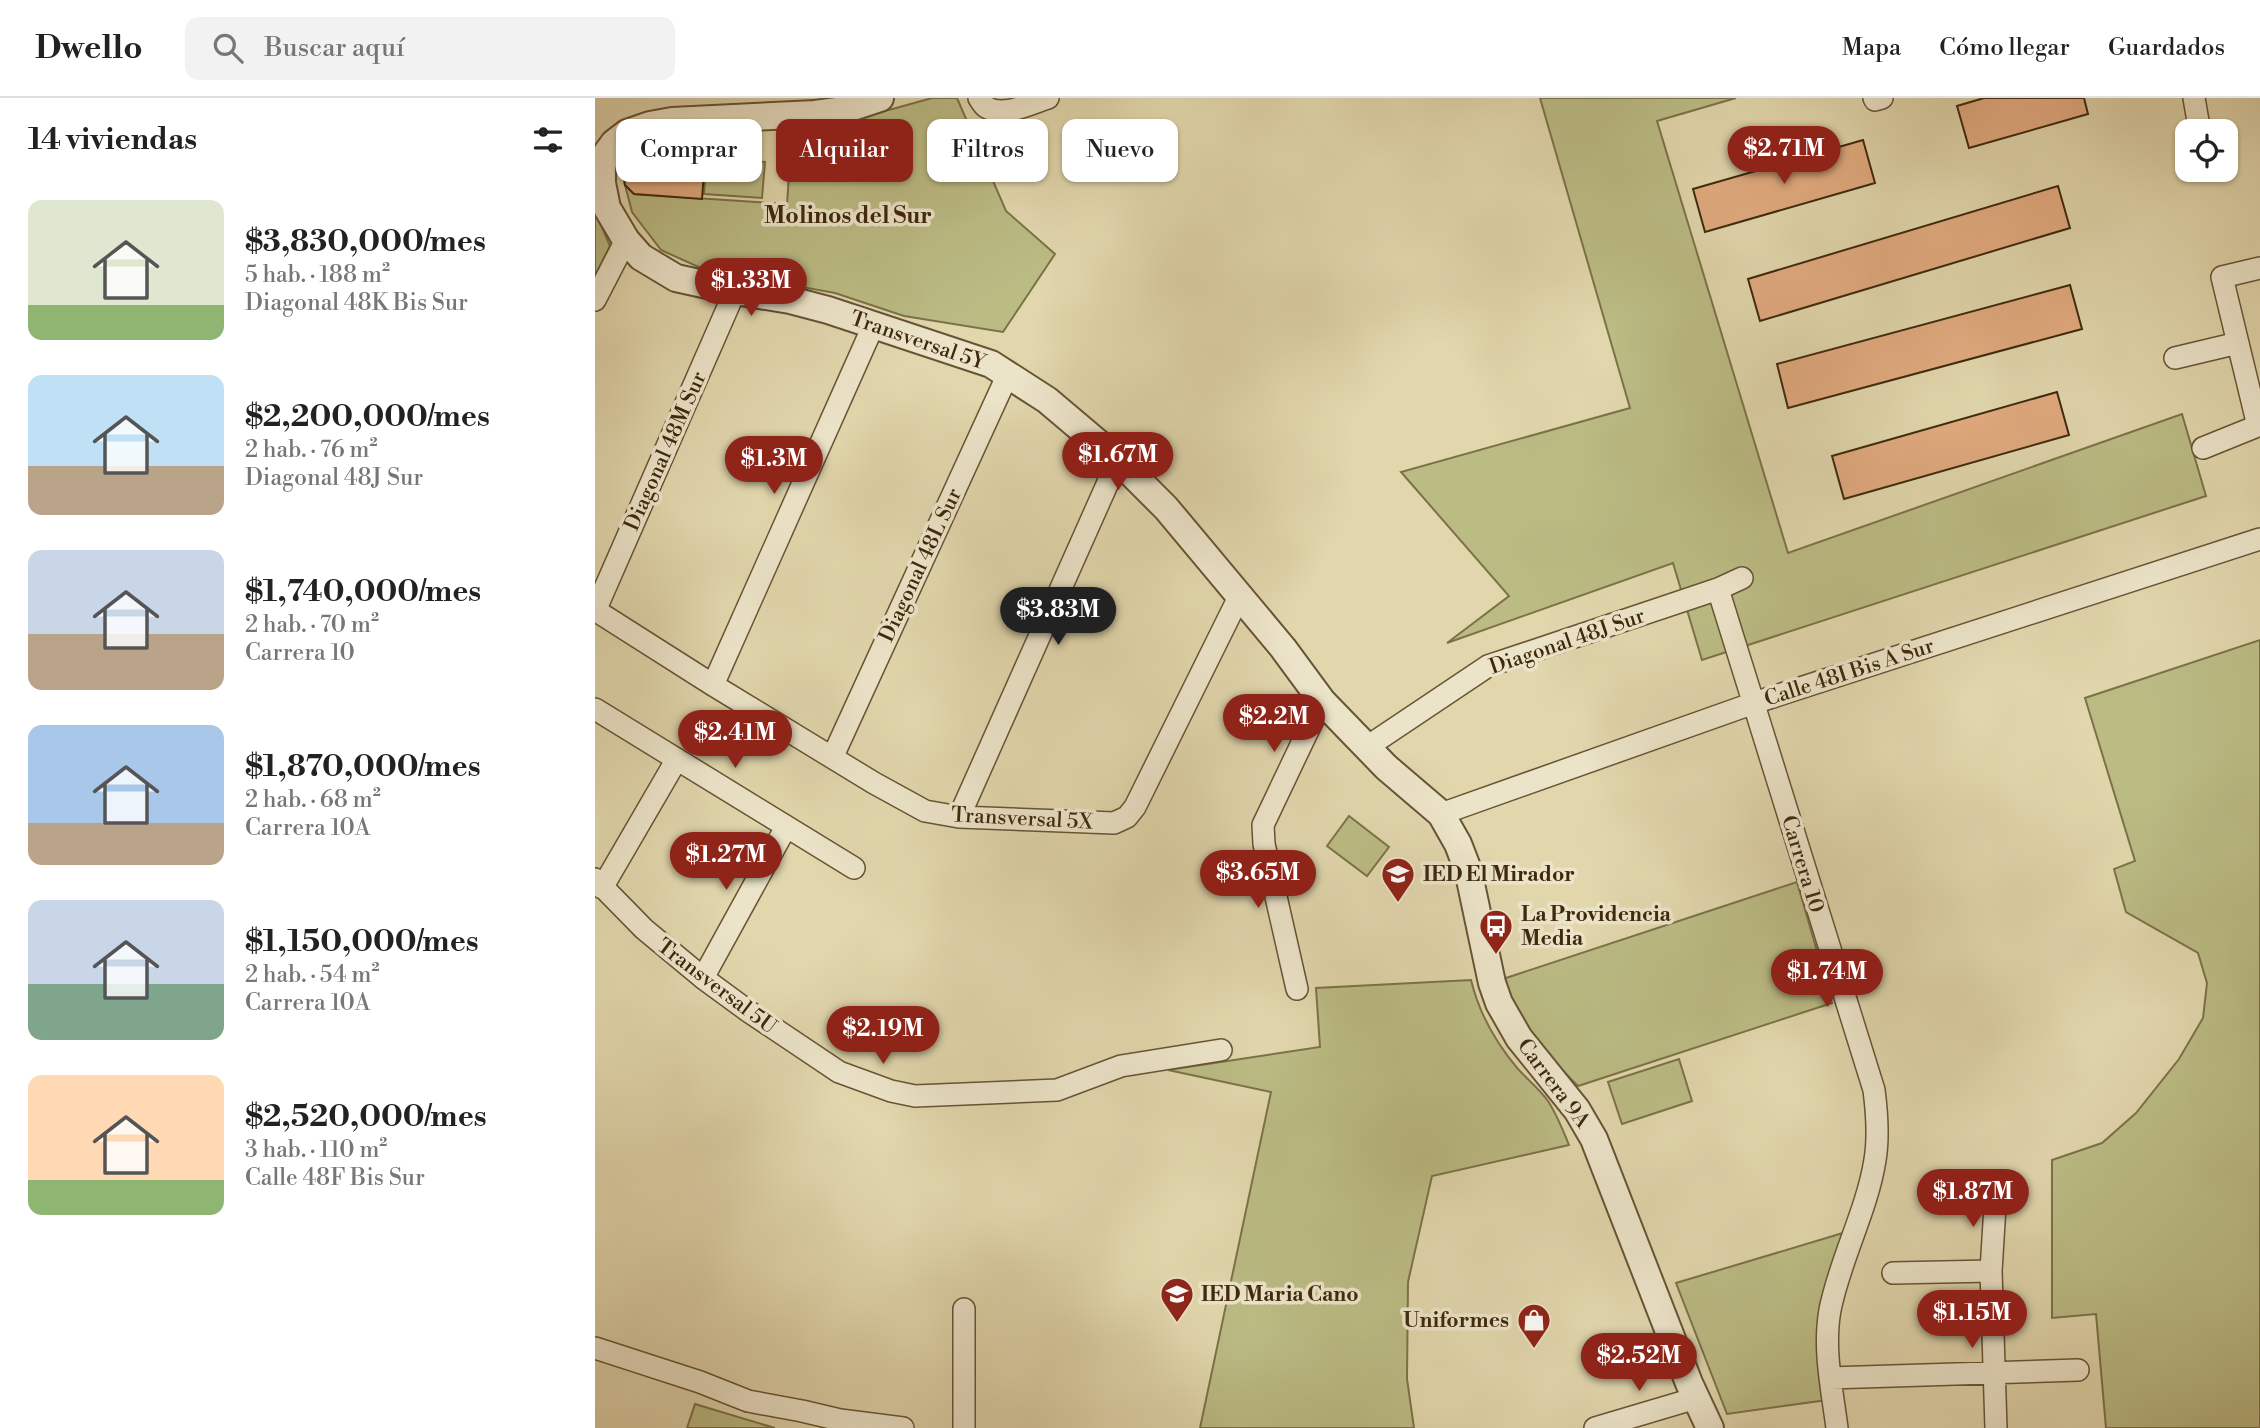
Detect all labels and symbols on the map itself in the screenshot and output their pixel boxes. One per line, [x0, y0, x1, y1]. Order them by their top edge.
pin: $2.71M [1727, 126, 1841, 186]
district label: Molinos del Sur [764, 202, 932, 230]
pin: $1.33M [694, 258, 808, 318]
street label: Transversal 5Y [847, 306, 990, 377]
street label: Diagonal 48M Sur [619, 368, 713, 535]
pin: $1.67M [1061, 432, 1175, 492]
pin: $1.3M [725, 436, 823, 496]
street label: Diagonal 48L Sur [874, 484, 968, 647]
pin: $3.83M [1001, 588, 1115, 647]
street label: Diagonal 48J Sur [1486, 603, 1648, 681]
street label: Calle 48I Bis A Sur [1761, 633, 1938, 713]
pin: $2.2M [1225, 694, 1323, 754]
pin: $2.41M [678, 710, 792, 770]
street label: Transversal 5X [951, 802, 1094, 836]
street label: Carrera 10 [1775, 813, 1829, 916]
pin: $1.27M [669, 832, 783, 892]
pin: $3.65M [1201, 850, 1315, 910]
school or university icon: IED El Mirador [1379, 855, 1417, 904]
place label: IED El Mirador [1423, 862, 1575, 888]
place label: La Providencia Media [1521, 902, 1672, 952]
bus stop icon: La Providencia Media [1477, 907, 1515, 956]
street label: Transversal 5U [652, 933, 782, 1040]
pin: $1.74M [1770, 950, 1884, 1009]
pin: $2.19M [826, 1006, 940, 1066]
street label: Carrera 9A [1511, 1034, 1596, 1134]
pin: $1.87M [1916, 1170, 2030, 1229]
school or university icon: IED Maria Cano [1158, 1275, 1196, 1324]
place label: IED Maria Cano [1201, 1282, 1359, 1308]
pin: $1.15M [1915, 1290, 2029, 1350]
shop icon: Uniformes [1515, 1301, 1553, 1350]
place label: Uniformes [1403, 1308, 1509, 1334]
pin: $2.52M [1582, 1334, 1696, 1393]

